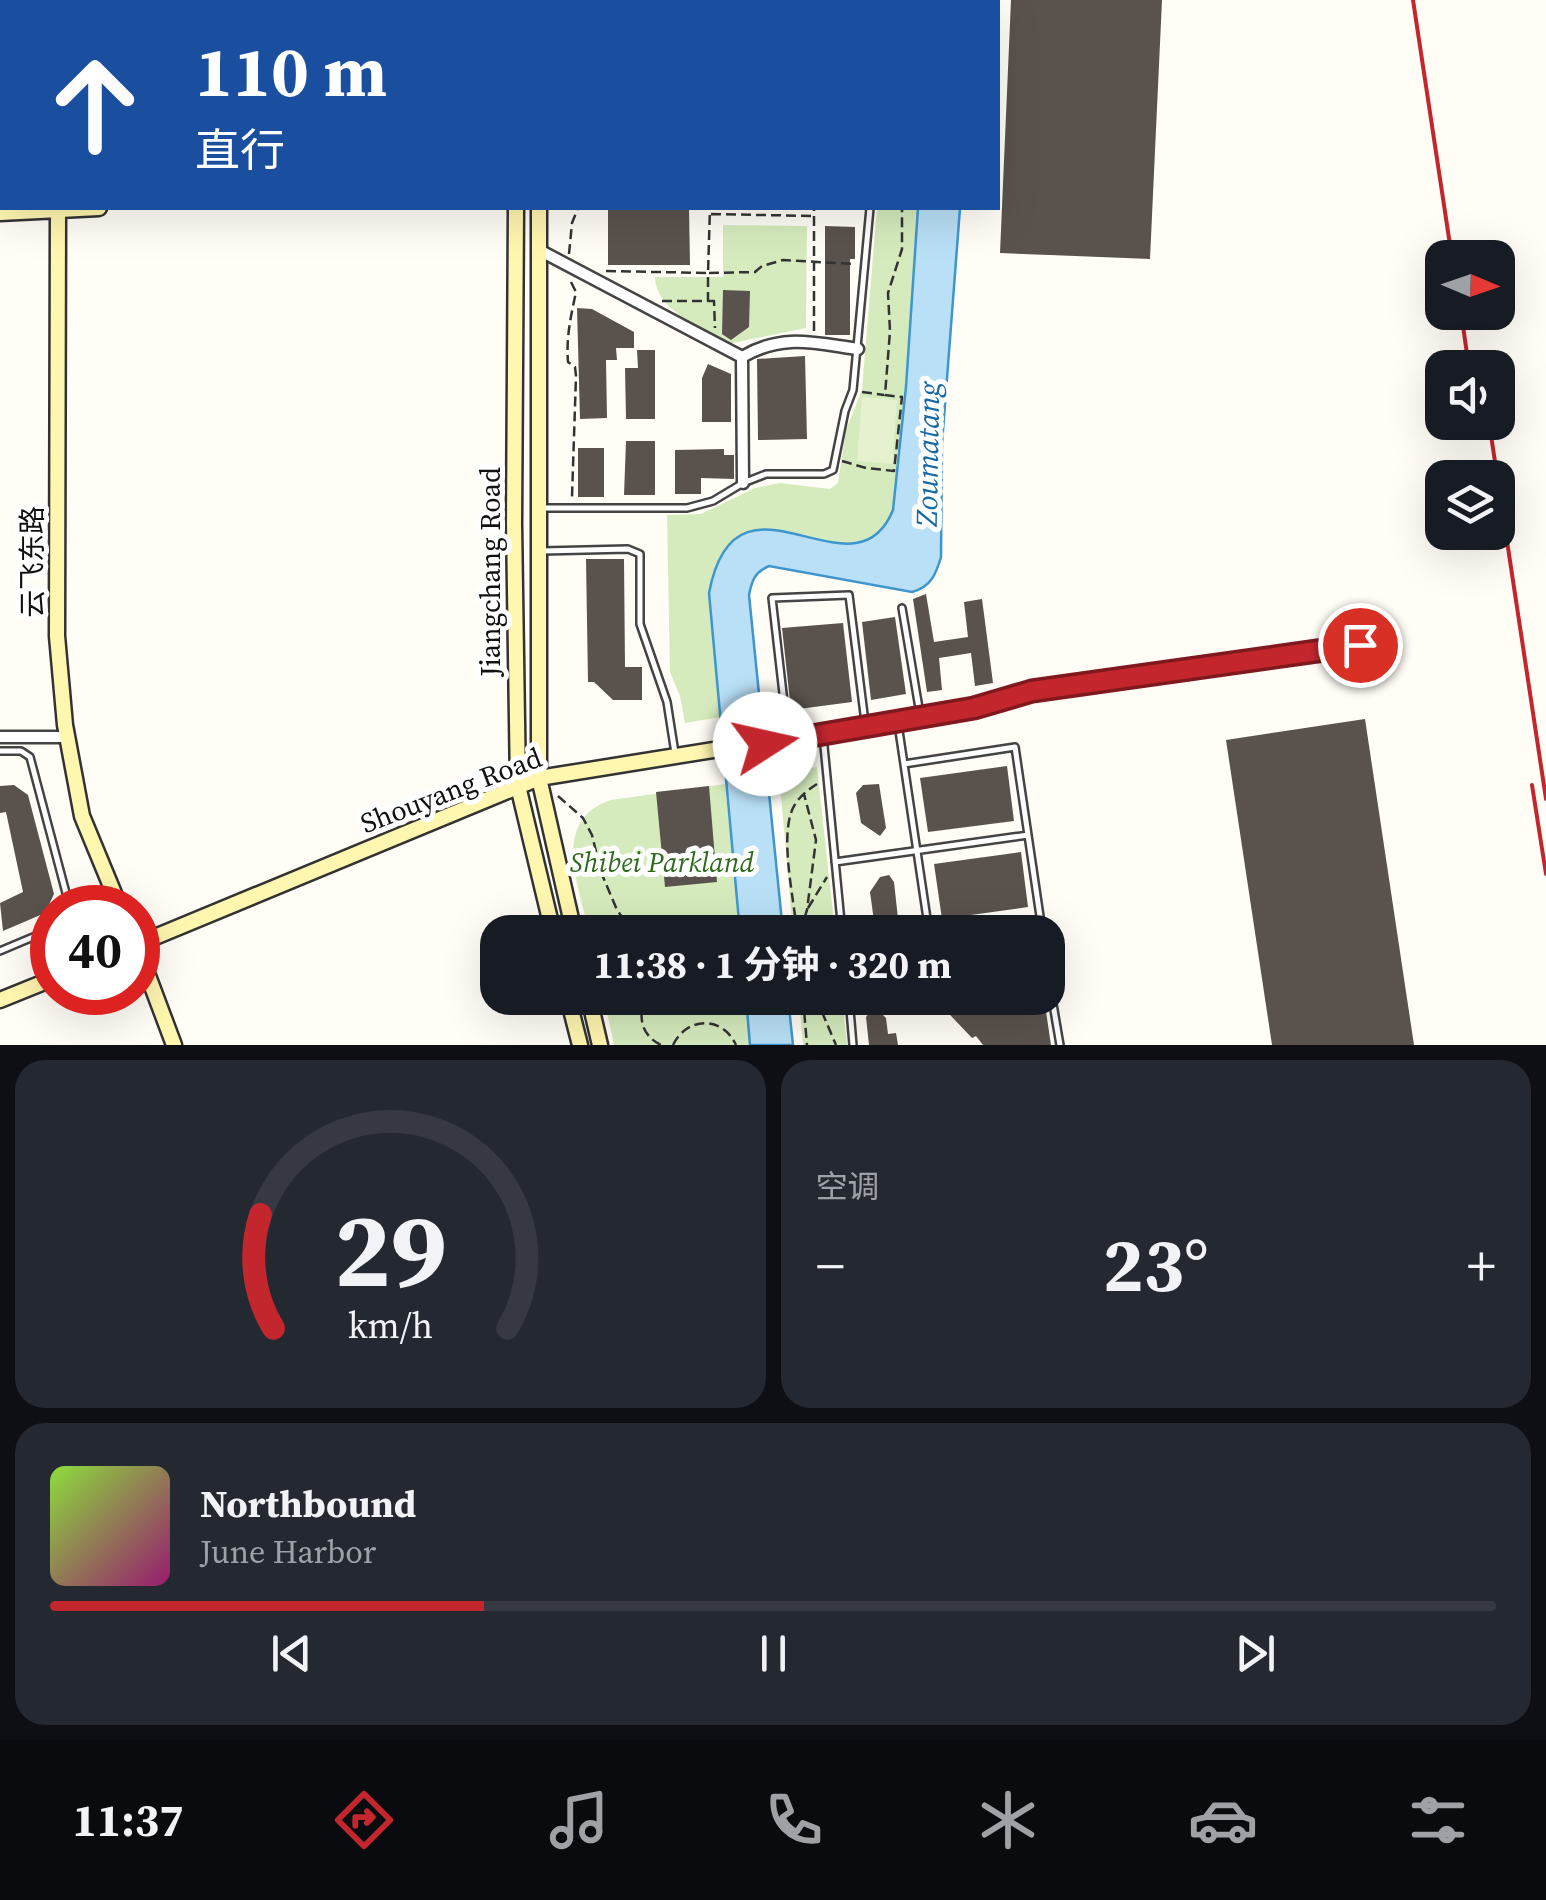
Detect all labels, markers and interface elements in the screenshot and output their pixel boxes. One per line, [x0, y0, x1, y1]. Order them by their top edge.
text: 110 m [195, 23, 387, 119]
icon: ahead [30, 40, 160, 170]
text: 直行 [195, 119, 285, 181]
north arrow [1425, 240, 1515, 330]
map controls [1425, 240, 1515, 550]
button: sound [1425, 350, 1515, 440]
water label: Zoumatang [906, 380, 949, 528]
button: layers [1425, 460, 1515, 550]
street label: Jiangchang Road [471, 467, 509, 678]
street label: 云飞东路 [13, 506, 51, 618]
pin [1318, 603, 1403, 688]
icon: arrive [1333, 618, 1388, 673]
position arrow [713, 692, 817, 796]
street label: Shouyang Road [355, 738, 547, 842]
park label: Shibei Parkland [570, 843, 755, 881]
speed limit sign: 40 [30, 885, 160, 1015]
text: 11:38 · 1 分钟 · 320 m [593, 939, 952, 991]
text: 空调 [816, 1165, 880, 1209]
text: 29 [334, 1178, 447, 1321]
text: 23° [1103, 1213, 1209, 1316]
text: − [816, 1228, 845, 1303]
text: + [1467, 1228, 1496, 1303]
text: km/h [348, 1301, 433, 1350]
text: Northbound [200, 1478, 416, 1530]
text: June Harbor [200, 1530, 376, 1574]
icon: previous [264, 1626, 319, 1681]
icon: pause [746, 1626, 801, 1681]
icon: next [1228, 1626, 1283, 1681]
icon: directions [329, 1785, 399, 1855]
icon: music [544, 1785, 614, 1855]
icon: phone [759, 1785, 829, 1855]
icon: climate [973, 1785, 1043, 1855]
icon: car [1188, 1785, 1258, 1855]
icon: filters [1403, 1785, 1473, 1855]
text: 11:37 [72, 1789, 184, 1851]

